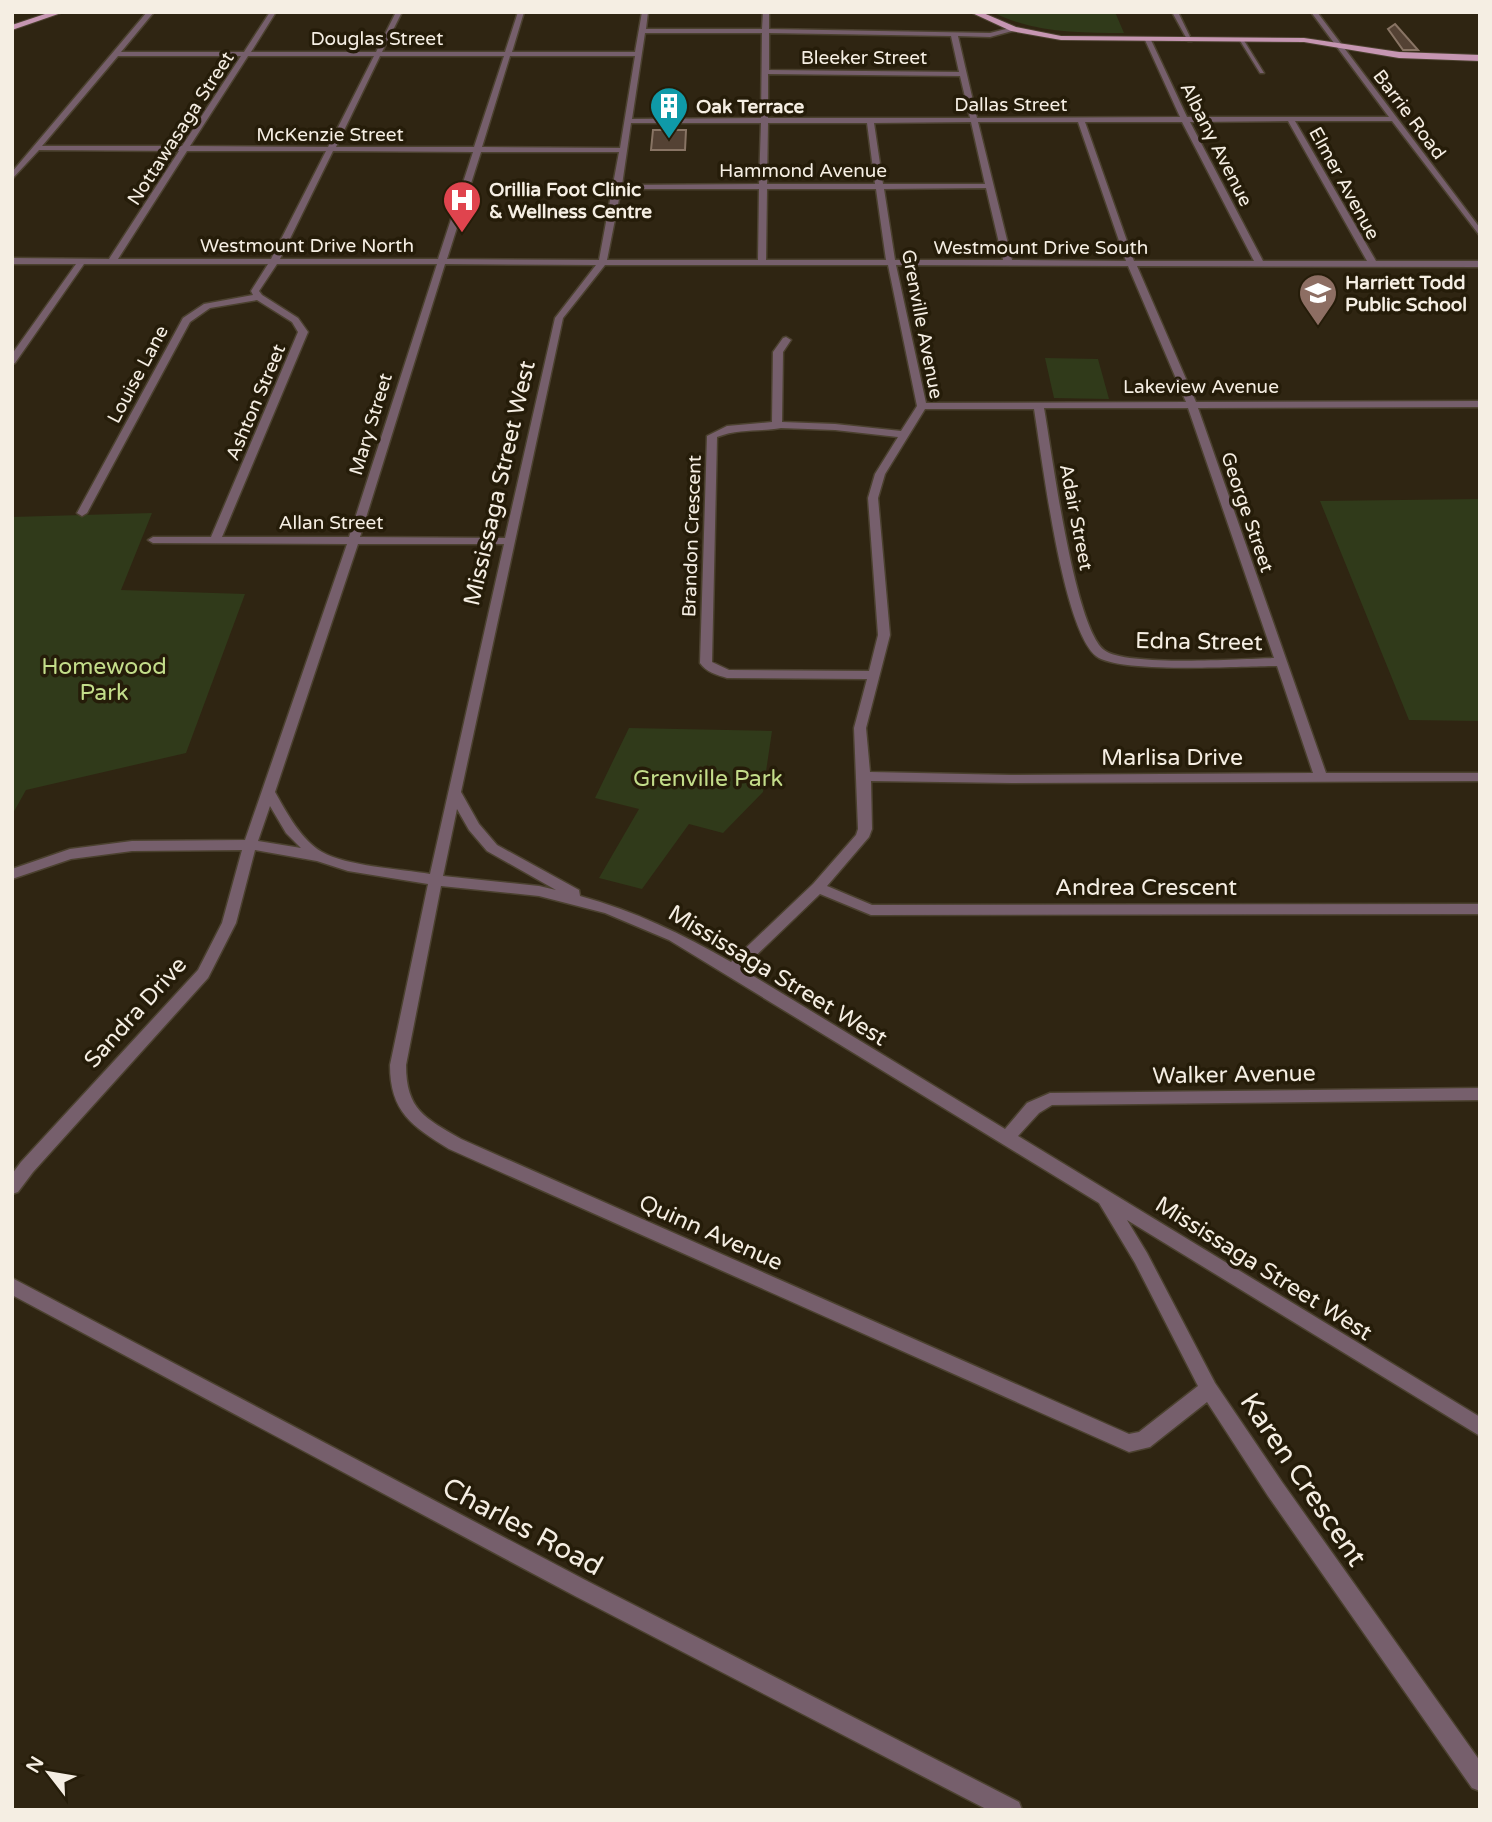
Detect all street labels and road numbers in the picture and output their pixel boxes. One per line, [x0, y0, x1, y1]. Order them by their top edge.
street label: Douglas Street [311, 28, 443, 50]
street label: Bleeker Street [801, 47, 927, 69]
street label: Nottawasaga Street [123, 48, 239, 210]
street label: Barrie Road [1368, 65, 1450, 164]
street label: Albany Avenue [1175, 79, 1257, 210]
street label: Dallas Street [954, 94, 1068, 116]
street label: Elmer Avenue [1304, 123, 1384, 244]
street label: McKenzie Street [256, 124, 404, 146]
street label: Hammond Avenue [719, 160, 887, 182]
street label: Westmount Drive North [200, 235, 414, 257]
street label: Westmount Drive South [934, 237, 1148, 259]
street label: Grenville Avenue [897, 248, 947, 401]
street label: Louise Lane [103, 322, 173, 427]
street label: Ashton Street [222, 341, 290, 464]
street label: Mississaga Street West [458, 358, 542, 608]
street label: Mary Street [345, 371, 397, 478]
street label: Lakeview Avenue [1123, 376, 1279, 398]
street label: George Street [1216, 449, 1278, 575]
street label: Brandon Crescent [678, 455, 706, 617]
street label: Adair Street [1055, 462, 1097, 572]
street label: Allan Street [278, 512, 384, 534]
street label: Edna Street [1135, 627, 1263, 657]
street label: Marlisa Drive [1101, 744, 1243, 772]
street label: Andrea Crescent [1055, 874, 1237, 902]
street label: Mississaga Street West [663, 899, 892, 1053]
street label: Sandra Drive [79, 951, 193, 1074]
street label: Walker Avenue [1152, 1060, 1316, 1090]
street label: Quinn Avenue [634, 1189, 787, 1277]
street label: Mississaga Street West [1150, 1191, 1377, 1347]
street label: Karen Crescent [1233, 1386, 1374, 1573]
street label: Charles Road [436, 1470, 609, 1583]

